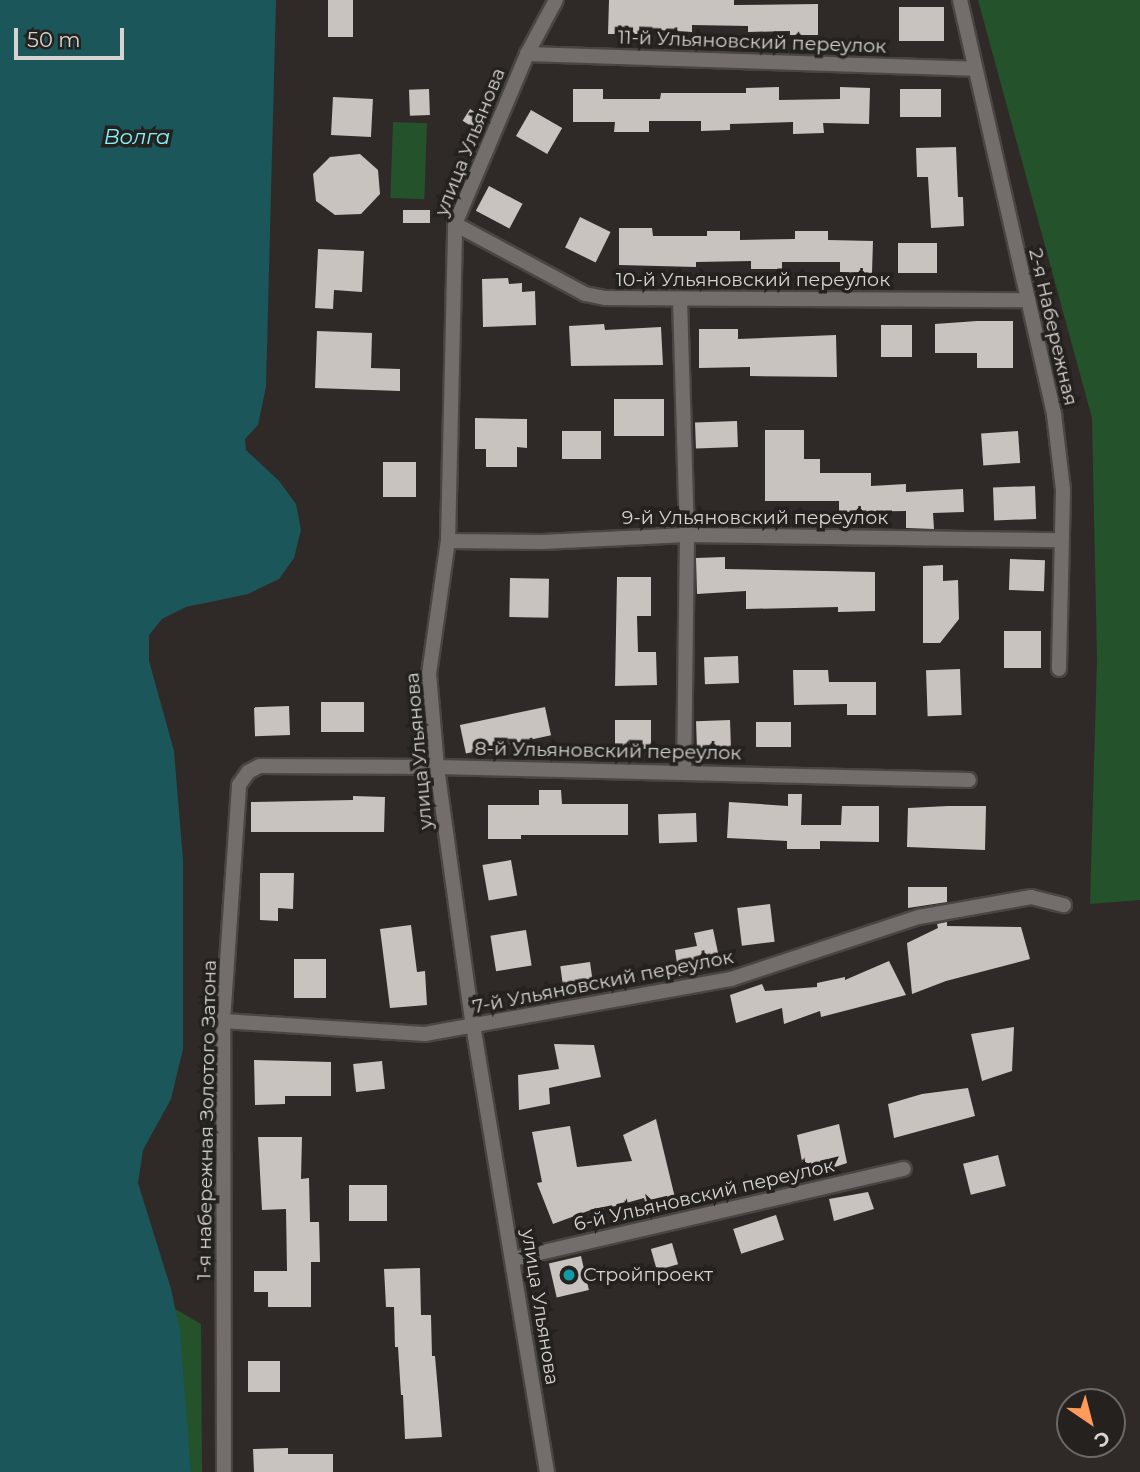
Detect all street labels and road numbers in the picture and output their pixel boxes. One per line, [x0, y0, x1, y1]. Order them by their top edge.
street label: 11-й Ульяновский переулок [617, 26, 887, 58]
street label: улица Ульянова [430, 65, 510, 219]
street label: 2-я Набережная [1024, 246, 1082, 408]
street label: 10-й Ульяновский переулок [616, 269, 890, 291]
street label: 9-й Ульяновский переулок [622, 507, 888, 529]
street label: улица Ульянова [401, 672, 437, 830]
street label: 8-й Ульяновский переулок [474, 737, 742, 765]
street label: 7-й Ульяновский переулок [471, 946, 735, 1018]
street label: 1-я набережная Золотого Затона [193, 960, 221, 1280]
street label: 6-й Ульяновский переулок [572, 1154, 836, 1236]
street label: улица Ульянова [516, 1227, 564, 1387]

